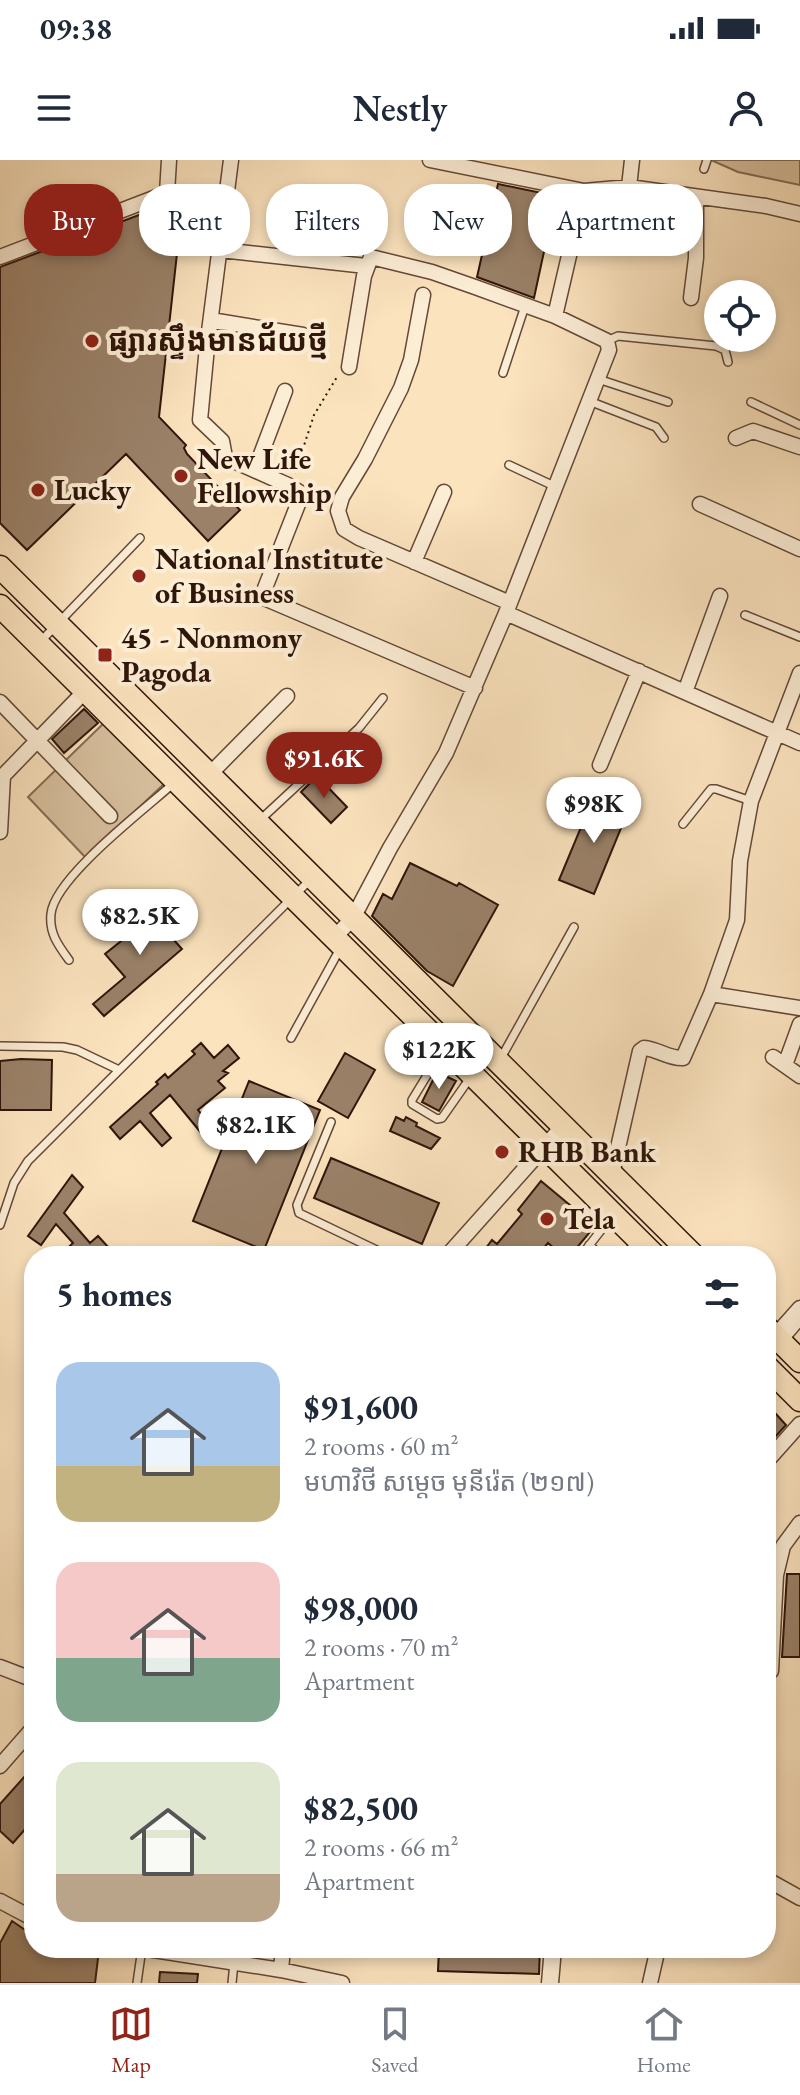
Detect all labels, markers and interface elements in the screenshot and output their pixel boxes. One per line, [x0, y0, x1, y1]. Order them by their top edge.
text: 09:38 [40, 9, 112, 48]
text: Nestly [353, 85, 447, 132]
icon: menu [32, 86, 76, 130]
icon: person [724, 86, 768, 130]
chip: Buy [24, 184, 123, 256]
chip: Rent [139, 184, 250, 256]
chip: Filters [266, 184, 388, 256]
chip: New [404, 184, 512, 256]
chip: Apartment [528, 184, 703, 256]
map controls [704, 280, 776, 352]
button: locate [704, 280, 776, 352]
place label: ផ្សារស្ទឹងមានជ័យថ្មី [108, 321, 328, 360]
marker: ផ្សារស្ទឹងមានជ័យថ្មី [83, 332, 101, 350]
place label: New Life Fellowship [197, 439, 332, 512]
marker: New Life Fellowship [172, 467, 190, 485]
place label: Lucky [54, 470, 132, 509]
marker: Lucky [29, 481, 47, 499]
place label: National Institute of Business [155, 539, 383, 612]
marker: National Institute of Business [130, 567, 148, 585]
place label: 45 - Nonmony Pagoda [121, 618, 302, 691]
marker: 45 - Nonmony Pagoda [96, 646, 114, 664]
pin: $91.6K [259, 732, 389, 800]
text: $91.6K [284, 741, 364, 775]
pin: $98K [547, 777, 641, 845]
text: $98K [564, 786, 624, 820]
pin: $82.5K [75, 889, 205, 957]
text: $82.5K [100, 898, 180, 932]
pin: $122K [383, 1023, 495, 1091]
text: $122K [402, 1032, 476, 1066]
pin: $82.1K [191, 1098, 321, 1166]
text: $82.1K [216, 1107, 296, 1141]
place label: RHB Bank [518, 1132, 657, 1171]
marker: RHB Bank [493, 1143, 511, 1161]
place label: Tela [563, 1199, 616, 1238]
marker: Tela [538, 1210, 556, 1228]
text: 5 homes [56, 1272, 172, 1316]
icon: filters [700, 1272, 744, 1316]
text: $91,600 [304, 1385, 418, 1429]
icon: home [120, 1394, 216, 1490]
text: 2 rooms · 60 m² [304, 1429, 459, 1463]
text: មហាវិថី សម្តេច មុនីរ៉េត (២១៧) [304, 1465, 594, 1499]
text: $98,000 [304, 1586, 418, 1630]
icon: home [120, 1594, 216, 1690]
text: 2 rooms · 70 m² [304, 1630, 459, 1664]
text: Apartment [304, 1664, 414, 1698]
text: $82,500 [304, 1786, 418, 1830]
icon: home [120, 1794, 216, 1890]
text: 2 rooms · 66 m² [304, 1830, 459, 1864]
text: Apartment [304, 1864, 414, 1898]
tab: Map [109, 2002, 153, 2079]
tab: Saved [371, 2002, 418, 2079]
tab: Home [637, 2002, 691, 2079]

